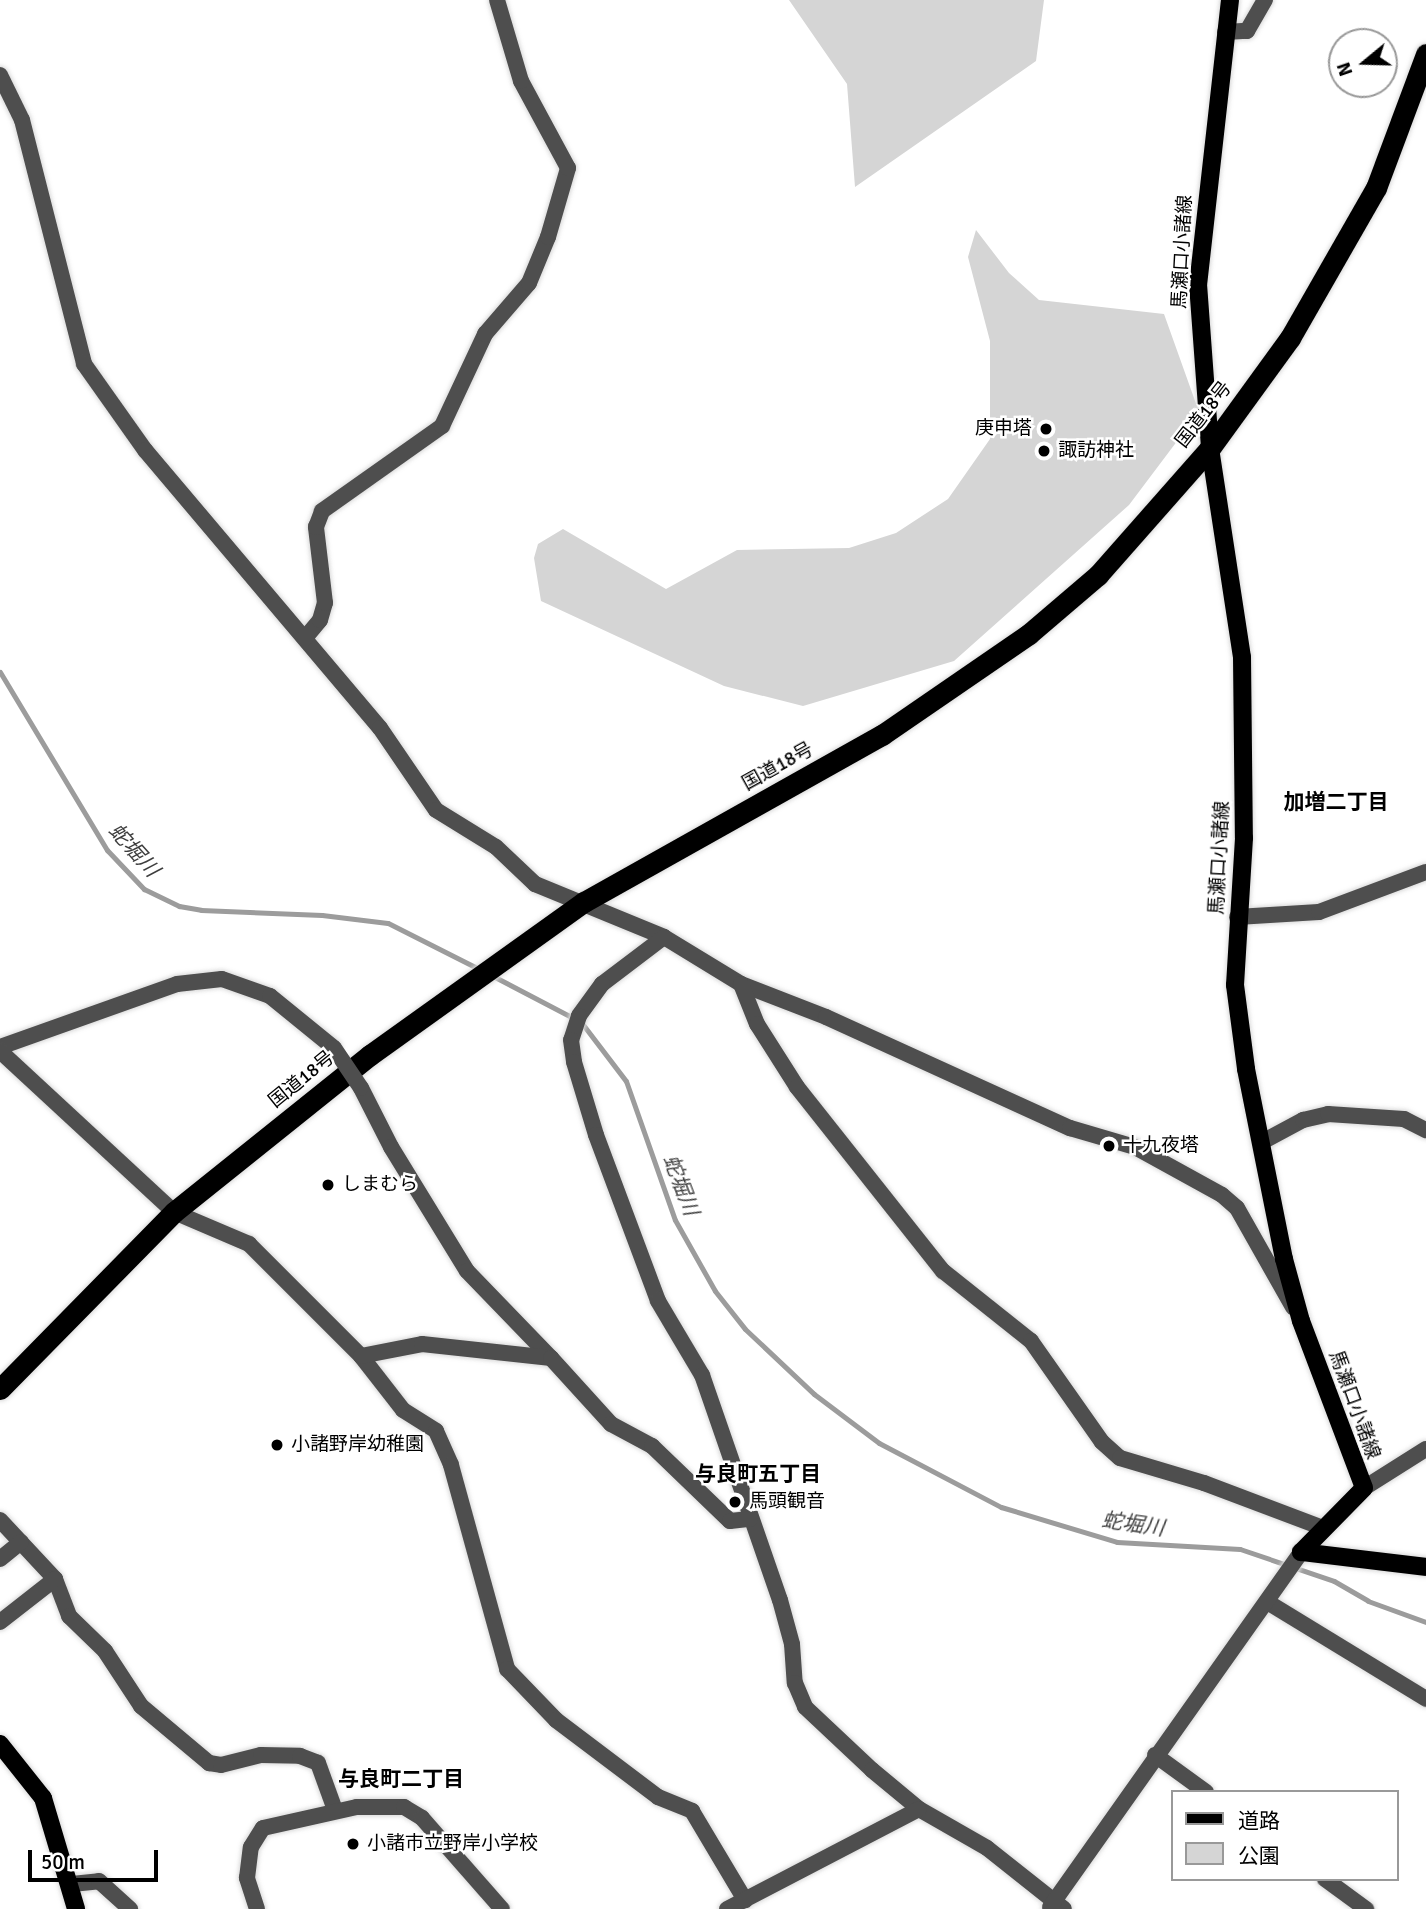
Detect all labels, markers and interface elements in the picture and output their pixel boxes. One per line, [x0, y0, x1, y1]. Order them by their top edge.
north arrow [1328, 28, 1398, 98]
text: N [1332, 59, 1359, 79]
street label: 馬瀬口小諸線 [1169, 194, 1197, 310]
street label: 国道18号 [1171, 377, 1237, 453]
place label: 庚申塔 [975, 418, 1032, 440]
marker: 庚申塔 [1038, 421, 1054, 437]
place label: 諏訪神社 [1058, 440, 1134, 462]
marker: 諏訪神社 [1036, 443, 1052, 459]
street label: 国道18号 [739, 738, 817, 796]
district label: 加増二丁目 [1284, 789, 1388, 815]
street label: 馬瀬口小諸線 [1206, 800, 1234, 916]
water label: 蛇堀川 [104, 818, 164, 882]
street label: 国道18号 [265, 1047, 339, 1113]
place label: 十九夜塔 [1123, 1135, 1199, 1157]
marker: 十九夜塔 [1101, 1138, 1117, 1154]
water label: 蛇堀川 [658, 1151, 704, 1219]
place label: しまむら [342, 1174, 418, 1196]
marker: しまむら [320, 1177, 336, 1193]
street label: 馬瀬口小諸線 [1324, 1348, 1384, 1462]
place label: 小諸野岸幼稚園 [291, 1434, 424, 1456]
marker: 小諸野岸幼稚園 [269, 1437, 285, 1453]
district label: 与良町五丁目 [695, 1461, 821, 1487]
place label: 馬頭観音 [749, 1491, 825, 1513]
marker: 馬頭観音 [727, 1494, 743, 1510]
water label: 蛇堀川 [1100, 1507, 1166, 1541]
district label: 与良町二丁目 [338, 1766, 464, 1792]
legend [1170, 1790, 1398, 1881]
text: 道路 [1238, 1808, 1280, 1834]
place label: 小諸市立野岸小学校 [367, 1833, 538, 1855]
scale bar [32, 1836, 161, 1880]
marker: 小諸市立野岸小学校 [345, 1836, 361, 1852]
text: 公園 [1238, 1843, 1280, 1869]
text: 50 m [41, 1849, 85, 1875]

